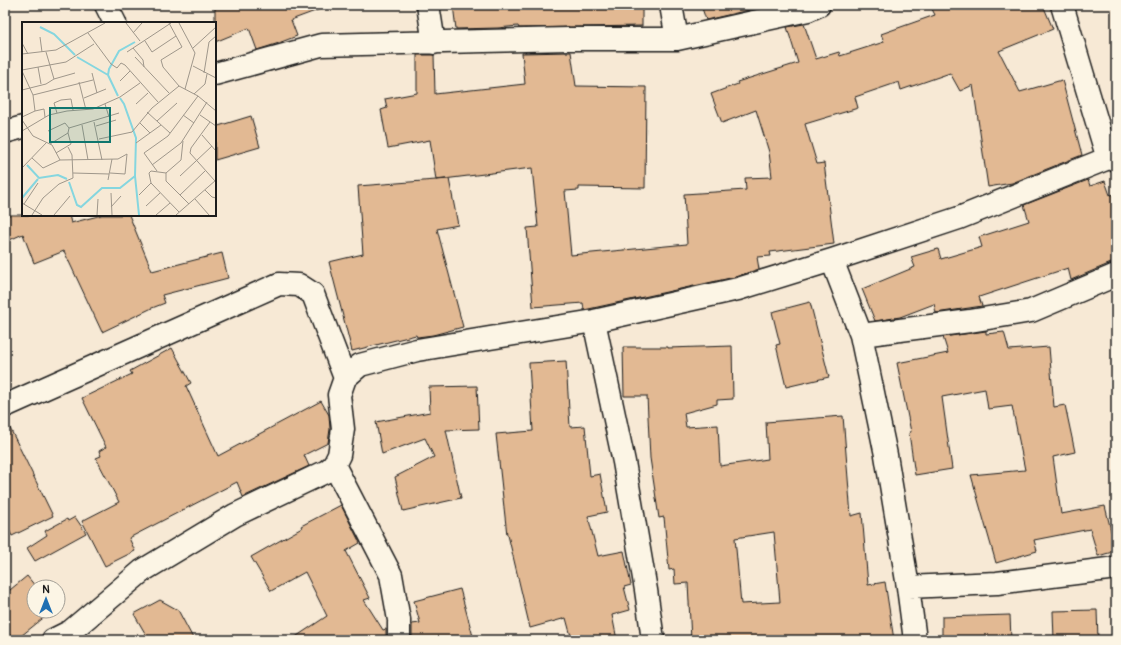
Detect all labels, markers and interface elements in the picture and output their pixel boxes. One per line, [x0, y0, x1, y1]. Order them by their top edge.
inset map [22, 22, 216, 216]
north arrow [26, 579, 66, 619]
text: N [42, 583, 50, 596]

